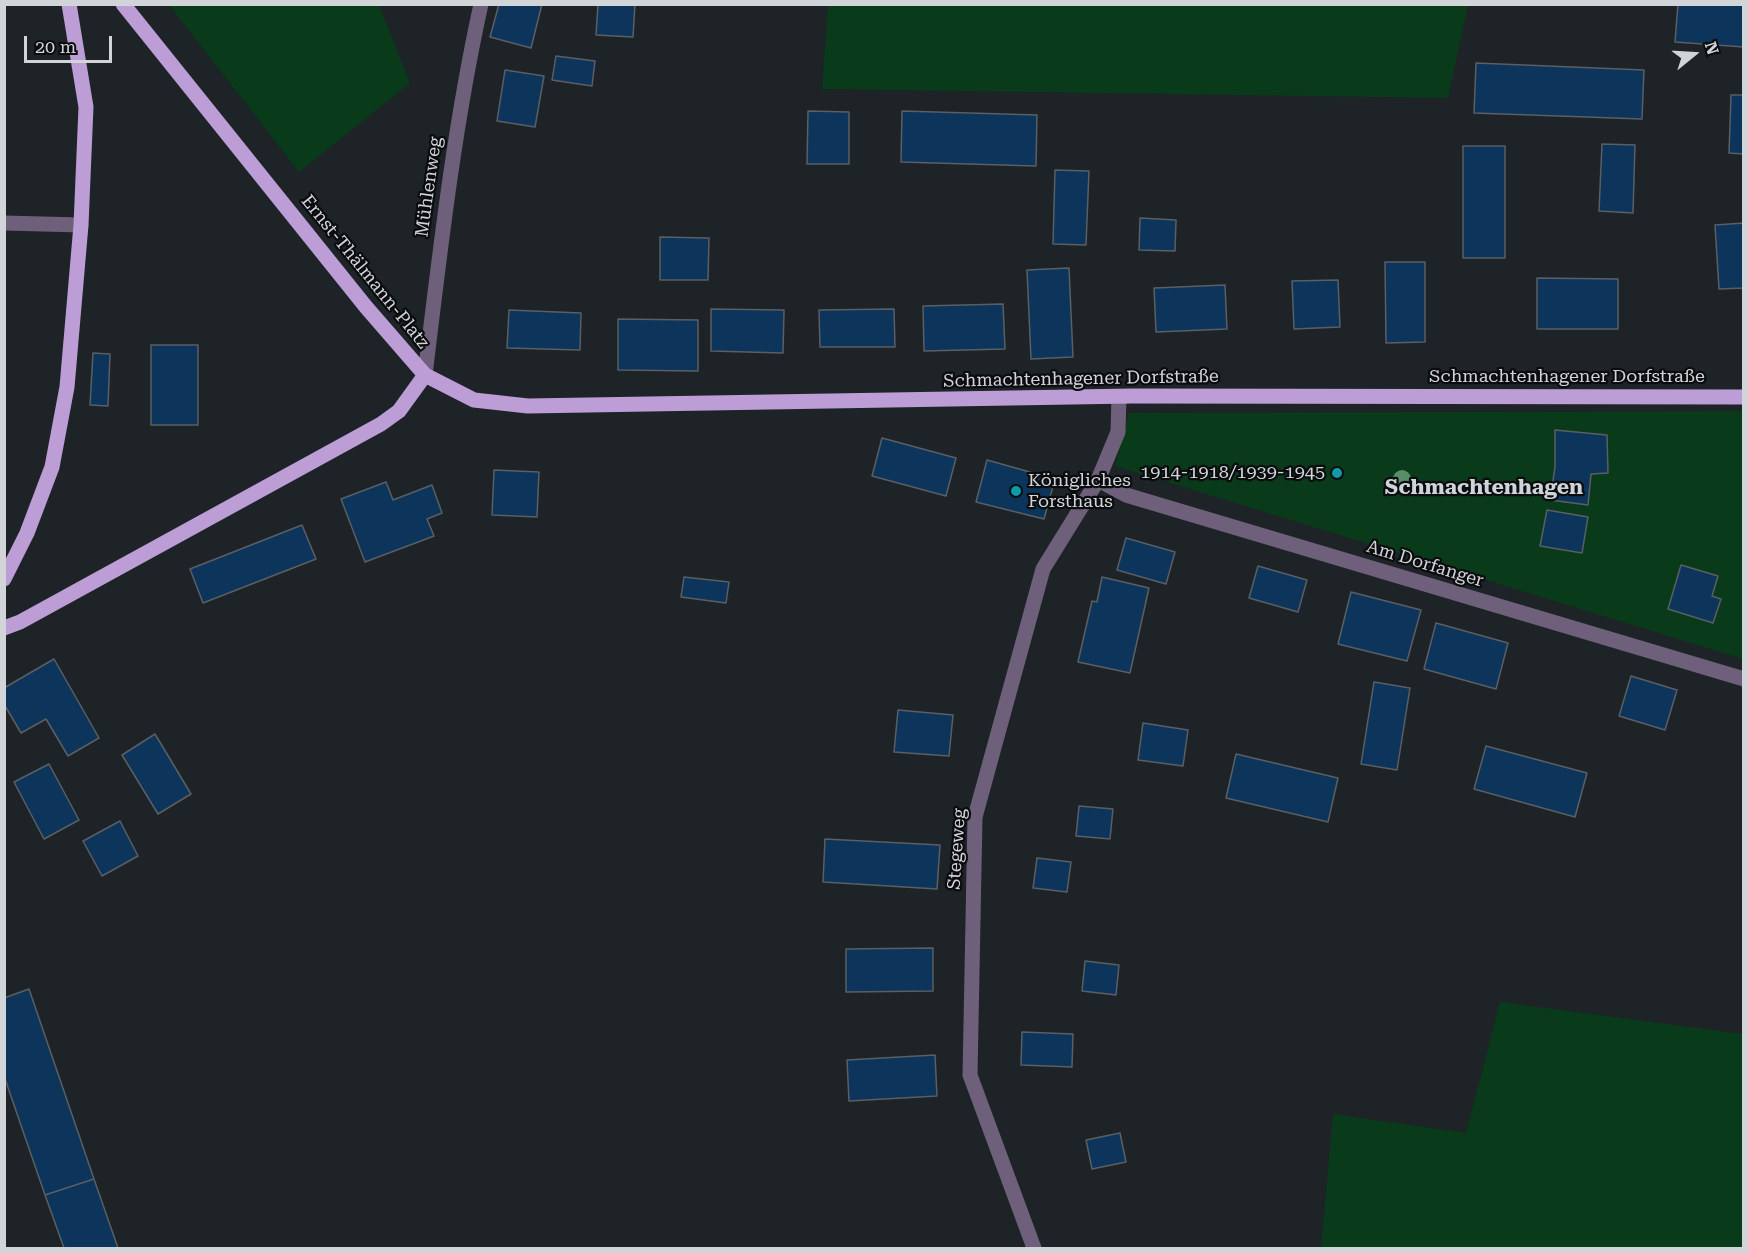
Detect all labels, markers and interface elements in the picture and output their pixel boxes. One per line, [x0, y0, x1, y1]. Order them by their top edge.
scale bar [27, 24, 116, 62]
north arrow [1664, 24, 1724, 84]
text: 20 m [35, 36, 76, 57]
text: N [1701, 39, 1723, 57]
street label: Mühlenweg [411, 135, 447, 239]
street label: Ernst-Thälmann-Platz [296, 191, 434, 353]
street label: Schmachtenhagener Dorfstraße [943, 366, 1219, 392]
street label: Schmachtenhagener Dorfstraße [1429, 366, 1705, 388]
place label: 1914-1918/1939-1945 [1140, 462, 1325, 484]
marker: 1914-1918/1939-1945 [1330, 466, 1344, 480]
place label: Königliches Forsthaus [1028, 470, 1131, 512]
district label: Schmachtenhagen [1385, 475, 1583, 501]
marker: Königliches Forsthaus [1009, 484, 1023, 498]
street label: Am Dorfanger [1364, 536, 1486, 592]
street label: Stegeweg [943, 808, 971, 890]

